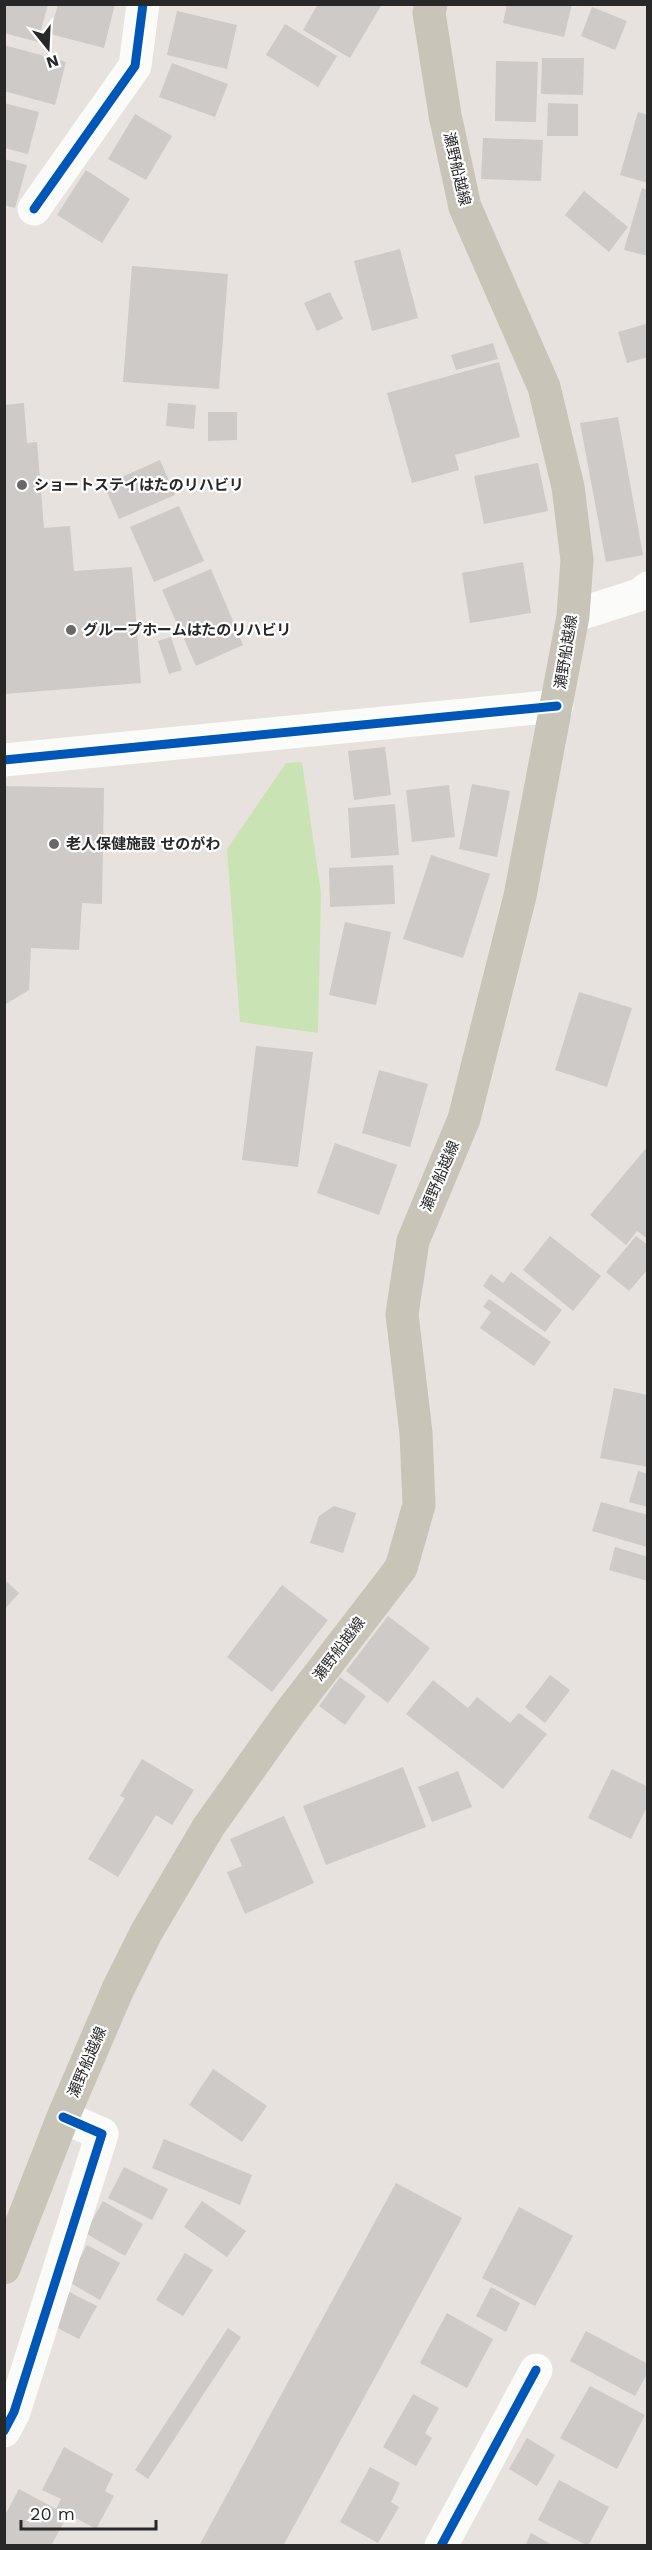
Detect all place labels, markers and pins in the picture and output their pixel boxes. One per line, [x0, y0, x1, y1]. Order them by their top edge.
place label: ショートステイはたのリハビリ [34, 476, 244, 494]
marker: ショートステイはたのリハビリ [15, 478, 29, 492]
place label: グループホームはたのリハビリ [83, 621, 291, 639]
marker: グループホームはたのリハビリ [64, 623, 78, 637]
place label: 老人保健施設 せのがわ [66, 835, 220, 853]
marker: 老人保健施設 せのがわ [47, 837, 61, 851]

